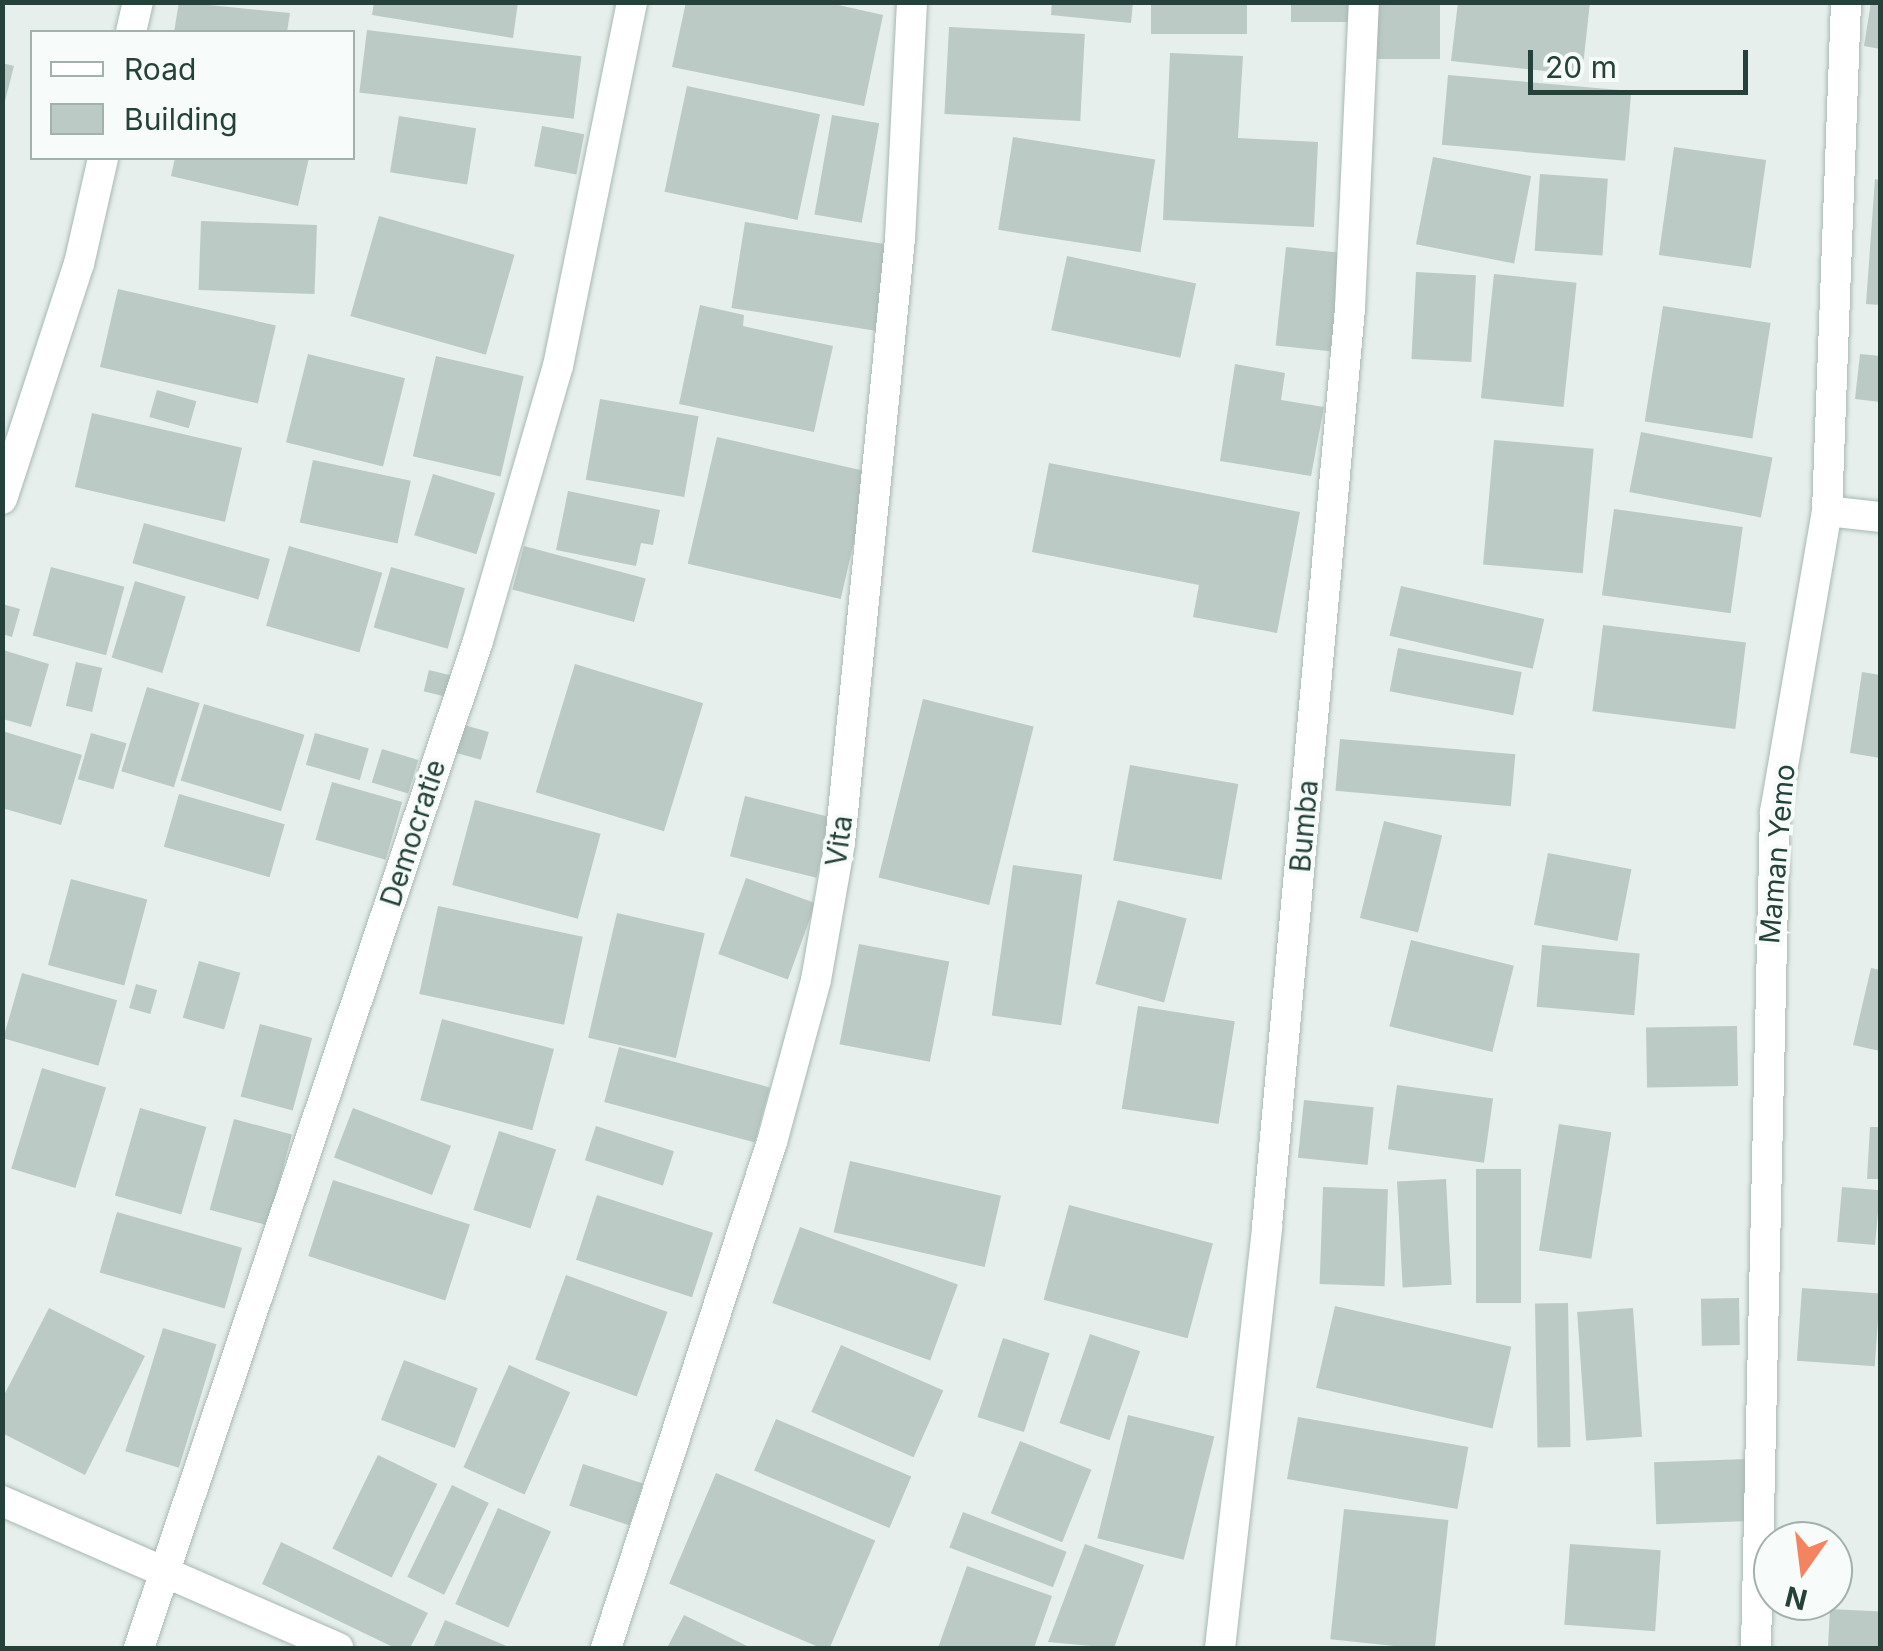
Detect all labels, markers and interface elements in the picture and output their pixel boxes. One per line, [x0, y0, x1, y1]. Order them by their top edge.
legend [30, 30, 355, 160]
scale bar [1533, 30, 1753, 92]
text: 20 m [1545, 49, 1617, 85]
text: Road [124, 51, 196, 87]
text: Building [124, 101, 238, 137]
street label: Democratie [373, 755, 453, 911]
street label: Maman Yemo [1752, 763, 1802, 945]
street label: Bumba [1283, 778, 1325, 874]
street label: Vita [819, 813, 859, 869]
north arrow [1753, 1521, 1853, 1621]
text: N [1782, 1579, 1811, 1617]

